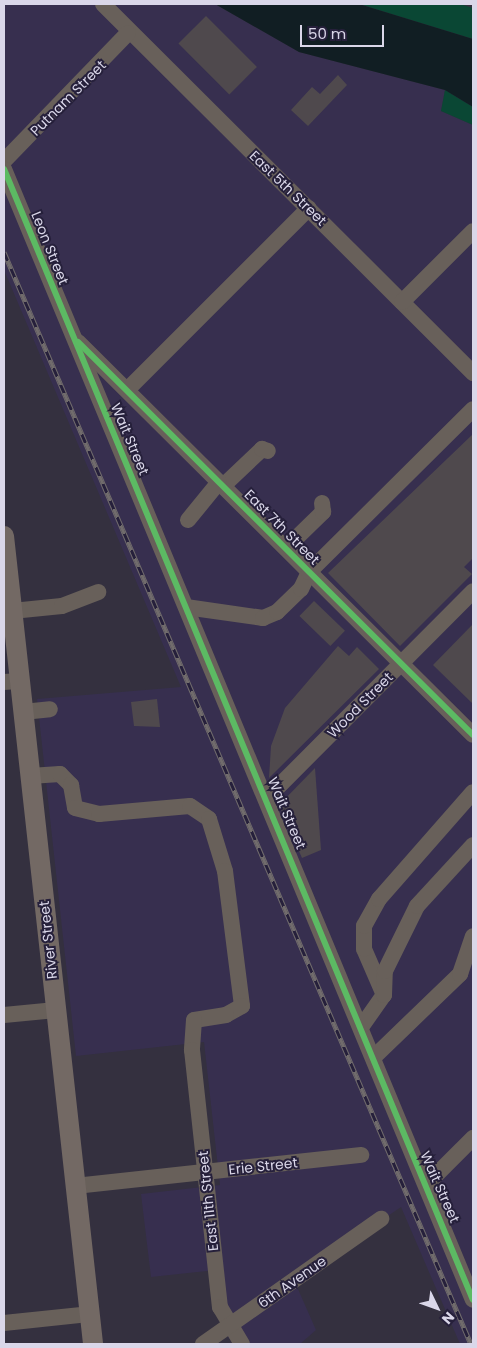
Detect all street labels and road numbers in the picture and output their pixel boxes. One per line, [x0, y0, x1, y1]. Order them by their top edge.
street label: Putnam Street [27, 57, 109, 139]
street label: East 5th Street [246, 147, 330, 229]
street label: Leon Street [28, 209, 72, 287]
street label: Wait Street [107, 401, 153, 477]
street label: East 7th Street [241, 486, 323, 568]
street label: Wood Street [324, 669, 396, 741]
street label: Wait Street [264, 775, 310, 851]
street label: River Street [36, 900, 60, 980]
street label: Wait Street [417, 1149, 463, 1225]
street label: East 11th Street [194, 1150, 222, 1252]
street label: Erie Street [228, 1154, 298, 1178]
street label: 6th Avenue [255, 1252, 329, 1312]

